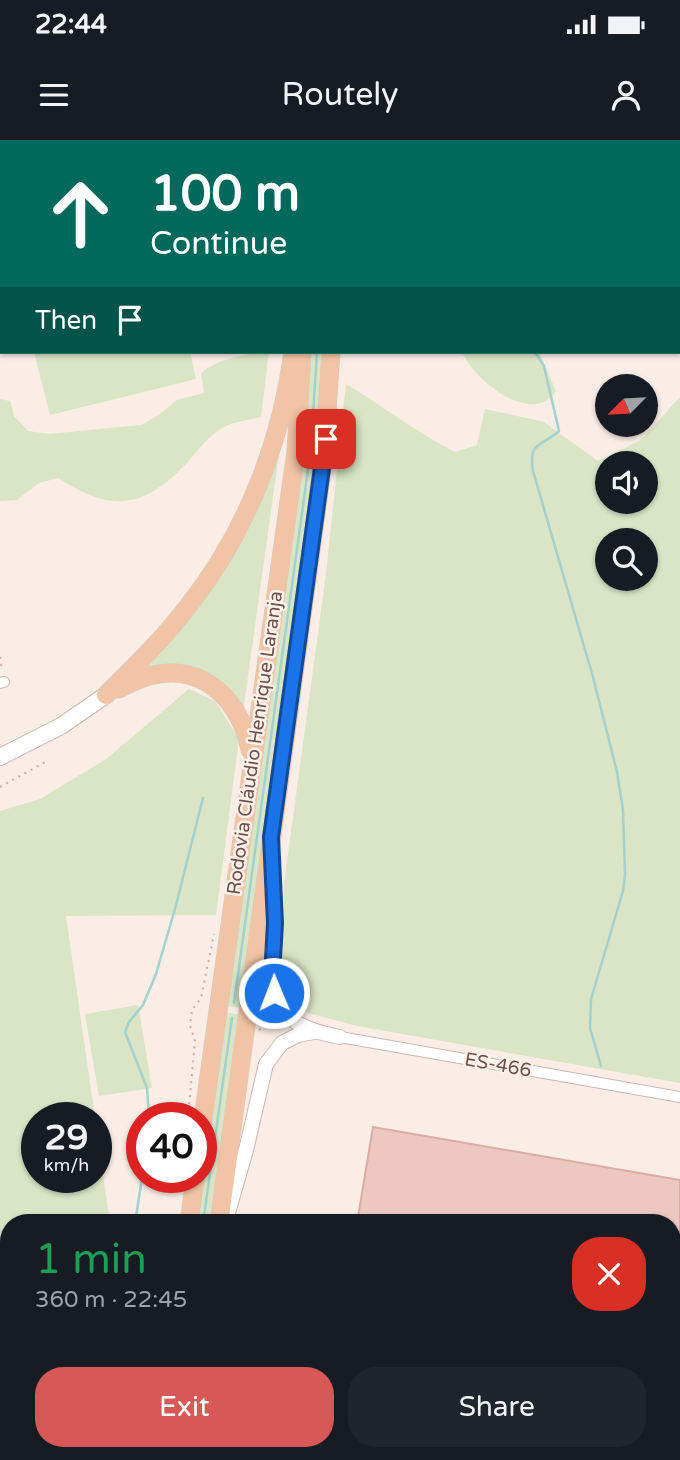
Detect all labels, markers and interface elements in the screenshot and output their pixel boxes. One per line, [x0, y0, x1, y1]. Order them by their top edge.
text: 22:44 [35, 9, 107, 40]
icon: menu [35, 76, 73, 114]
text: Routely [282, 76, 399, 114]
icon: person [607, 76, 645, 114]
text: 100 m [150, 165, 300, 224]
icon: ahead [35, 168, 126, 259]
text: Continue [150, 225, 287, 263]
icon: arrive [111, 301, 149, 339]
text: Then [35, 305, 97, 336]
north arrow [595, 374, 658, 438]
map controls [595, 374, 658, 591]
pin [296, 409, 356, 469]
icon: arrive [307, 420, 345, 458]
button: sound [595, 451, 658, 514]
button: search [595, 528, 658, 591]
street label: Rodovia Cláudio Henrique Laranja [223, 590, 287, 896]
position arrow [237, 956, 311, 1030]
street label: ES-466 [463, 1048, 533, 1082]
speed limit sign: 40 [126, 1102, 217, 1193]
text: 29 [45, 1117, 88, 1159]
text: km/h [44, 1154, 89, 1176]
text: 1 min [35, 1234, 147, 1285]
button: close [572, 1237, 646, 1311]
text: 360 m · 22:45 [35, 1286, 187, 1314]
button: Exit [35, 1367, 334, 1447]
button: Share [348, 1367, 646, 1447]

